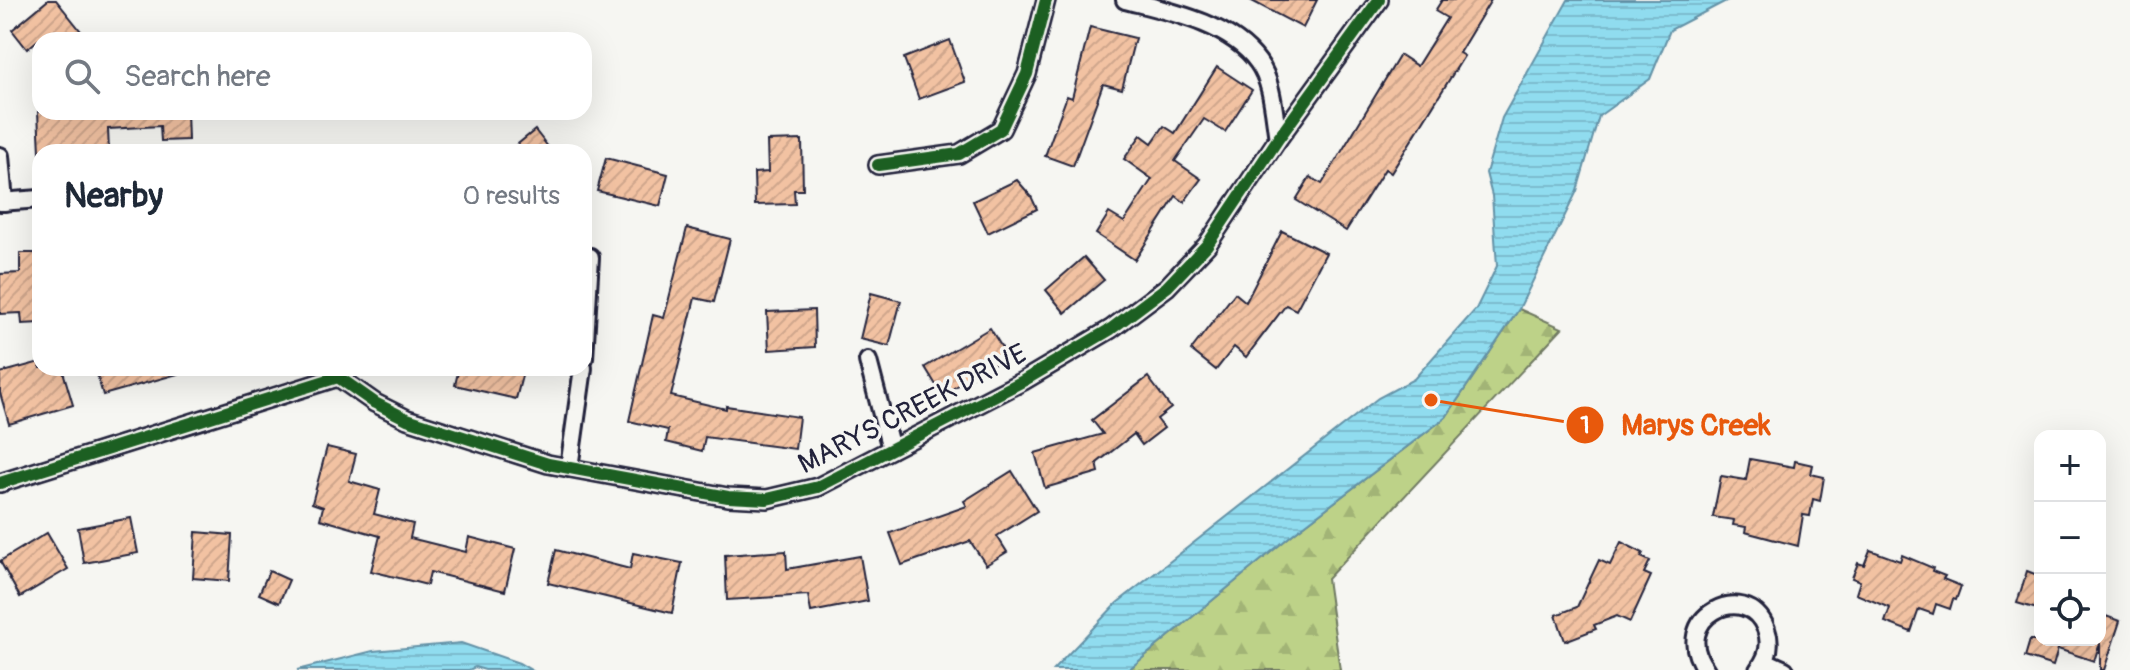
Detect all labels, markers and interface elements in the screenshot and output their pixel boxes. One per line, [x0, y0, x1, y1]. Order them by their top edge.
search box [32, 32, 592, 120]
icon: search [60, 54, 104, 98]
text: Search here [124, 58, 271, 95]
text: Nearby [64, 175, 163, 218]
text: 0 results [463, 180, 560, 212]
street label: MARYS CREEK DRIVE [793, 337, 1033, 482]
callout: Marys Creek [1565, 398, 1787, 452]
text: Marys Creek [1621, 407, 1771, 444]
text: 1 [1580, 411, 1590, 440]
map controls [2034, 430, 2106, 646]
button: + [2034, 430, 2106, 502]
button: − [2034, 502, 2106, 574]
button: locate [2034, 574, 2106, 646]

